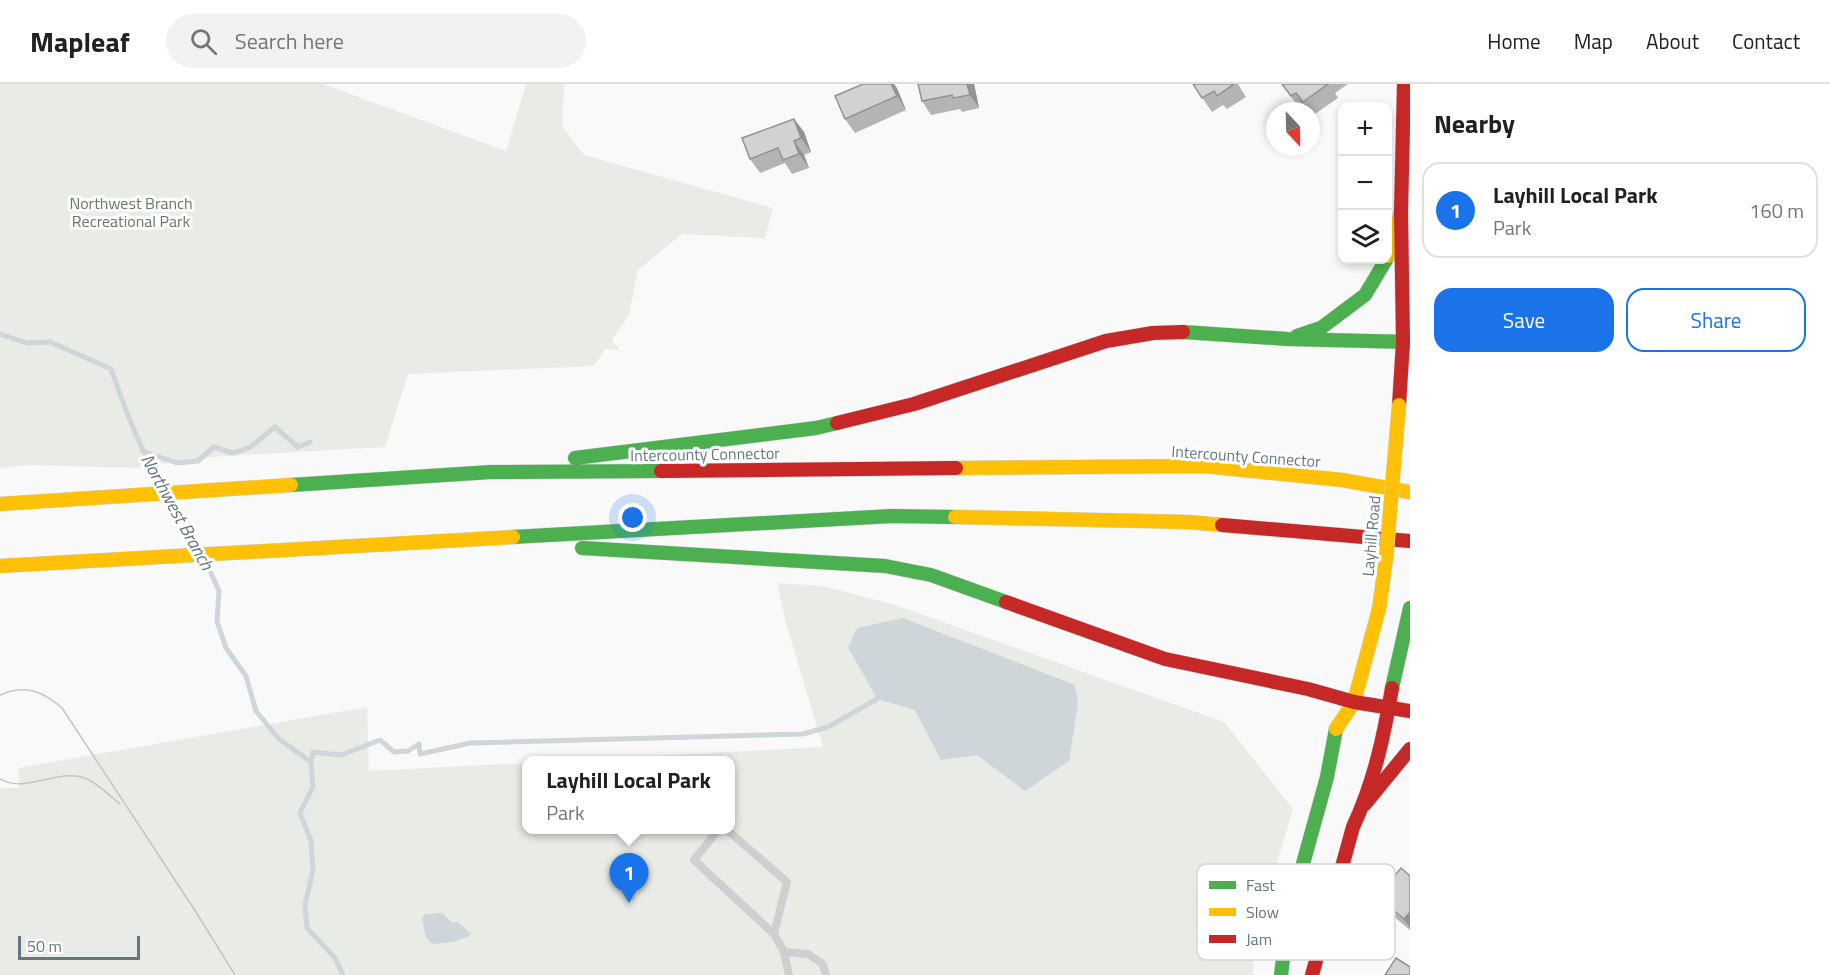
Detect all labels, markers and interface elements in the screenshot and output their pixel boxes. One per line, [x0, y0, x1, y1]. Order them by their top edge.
search box [166, 14, 586, 68]
text: Mapleaf [30, 20, 130, 63]
text: Search here [235, 24, 344, 58]
icon: search [187, 25, 220, 58]
text: Home [1487, 25, 1541, 57]
text: Map [1574, 25, 1613, 57]
text: About [1646, 25, 1699, 57]
text: Contact [1732, 25, 1800, 57]
north arrow [1266, 102, 1320, 156]
map controls [1338, 102, 1392, 264]
button: + [1338, 102, 1392, 156]
text: Nearby [1434, 104, 1515, 143]
button: − [1338, 156, 1392, 210]
text: Layhill Local Park [1493, 178, 1658, 212]
park label: Northwest Branch Recreational Park [69, 191, 193, 233]
text: 1 [1450, 195, 1461, 226]
text: 160 m [1749, 195, 1804, 226]
button: layers [1338, 210, 1392, 264]
text: Park [1493, 212, 1531, 243]
button: Save [1434, 288, 1614, 352]
button: Share [1626, 288, 1806, 352]
street label: Intercounty Connector [1171, 439, 1322, 473]
street label: Intercounty Connector [630, 441, 780, 467]
water label: Northwest Branch [134, 449, 221, 576]
street label: Layhill Road [1356, 495, 1386, 577]
your location [618, 503, 647, 532]
popup [522, 756, 735, 834]
text: Layhill Local Park [546, 763, 711, 797]
text: Park [546, 797, 585, 828]
pin: 1 [610, 854, 648, 903]
legend [1197, 864, 1395, 960]
text: Fast [1246, 873, 1275, 897]
text: Slow [1246, 900, 1279, 924]
text: Jam [1246, 927, 1272, 951]
scale bar [18, 933, 140, 960]
text: 50 m [27, 934, 62, 958]

